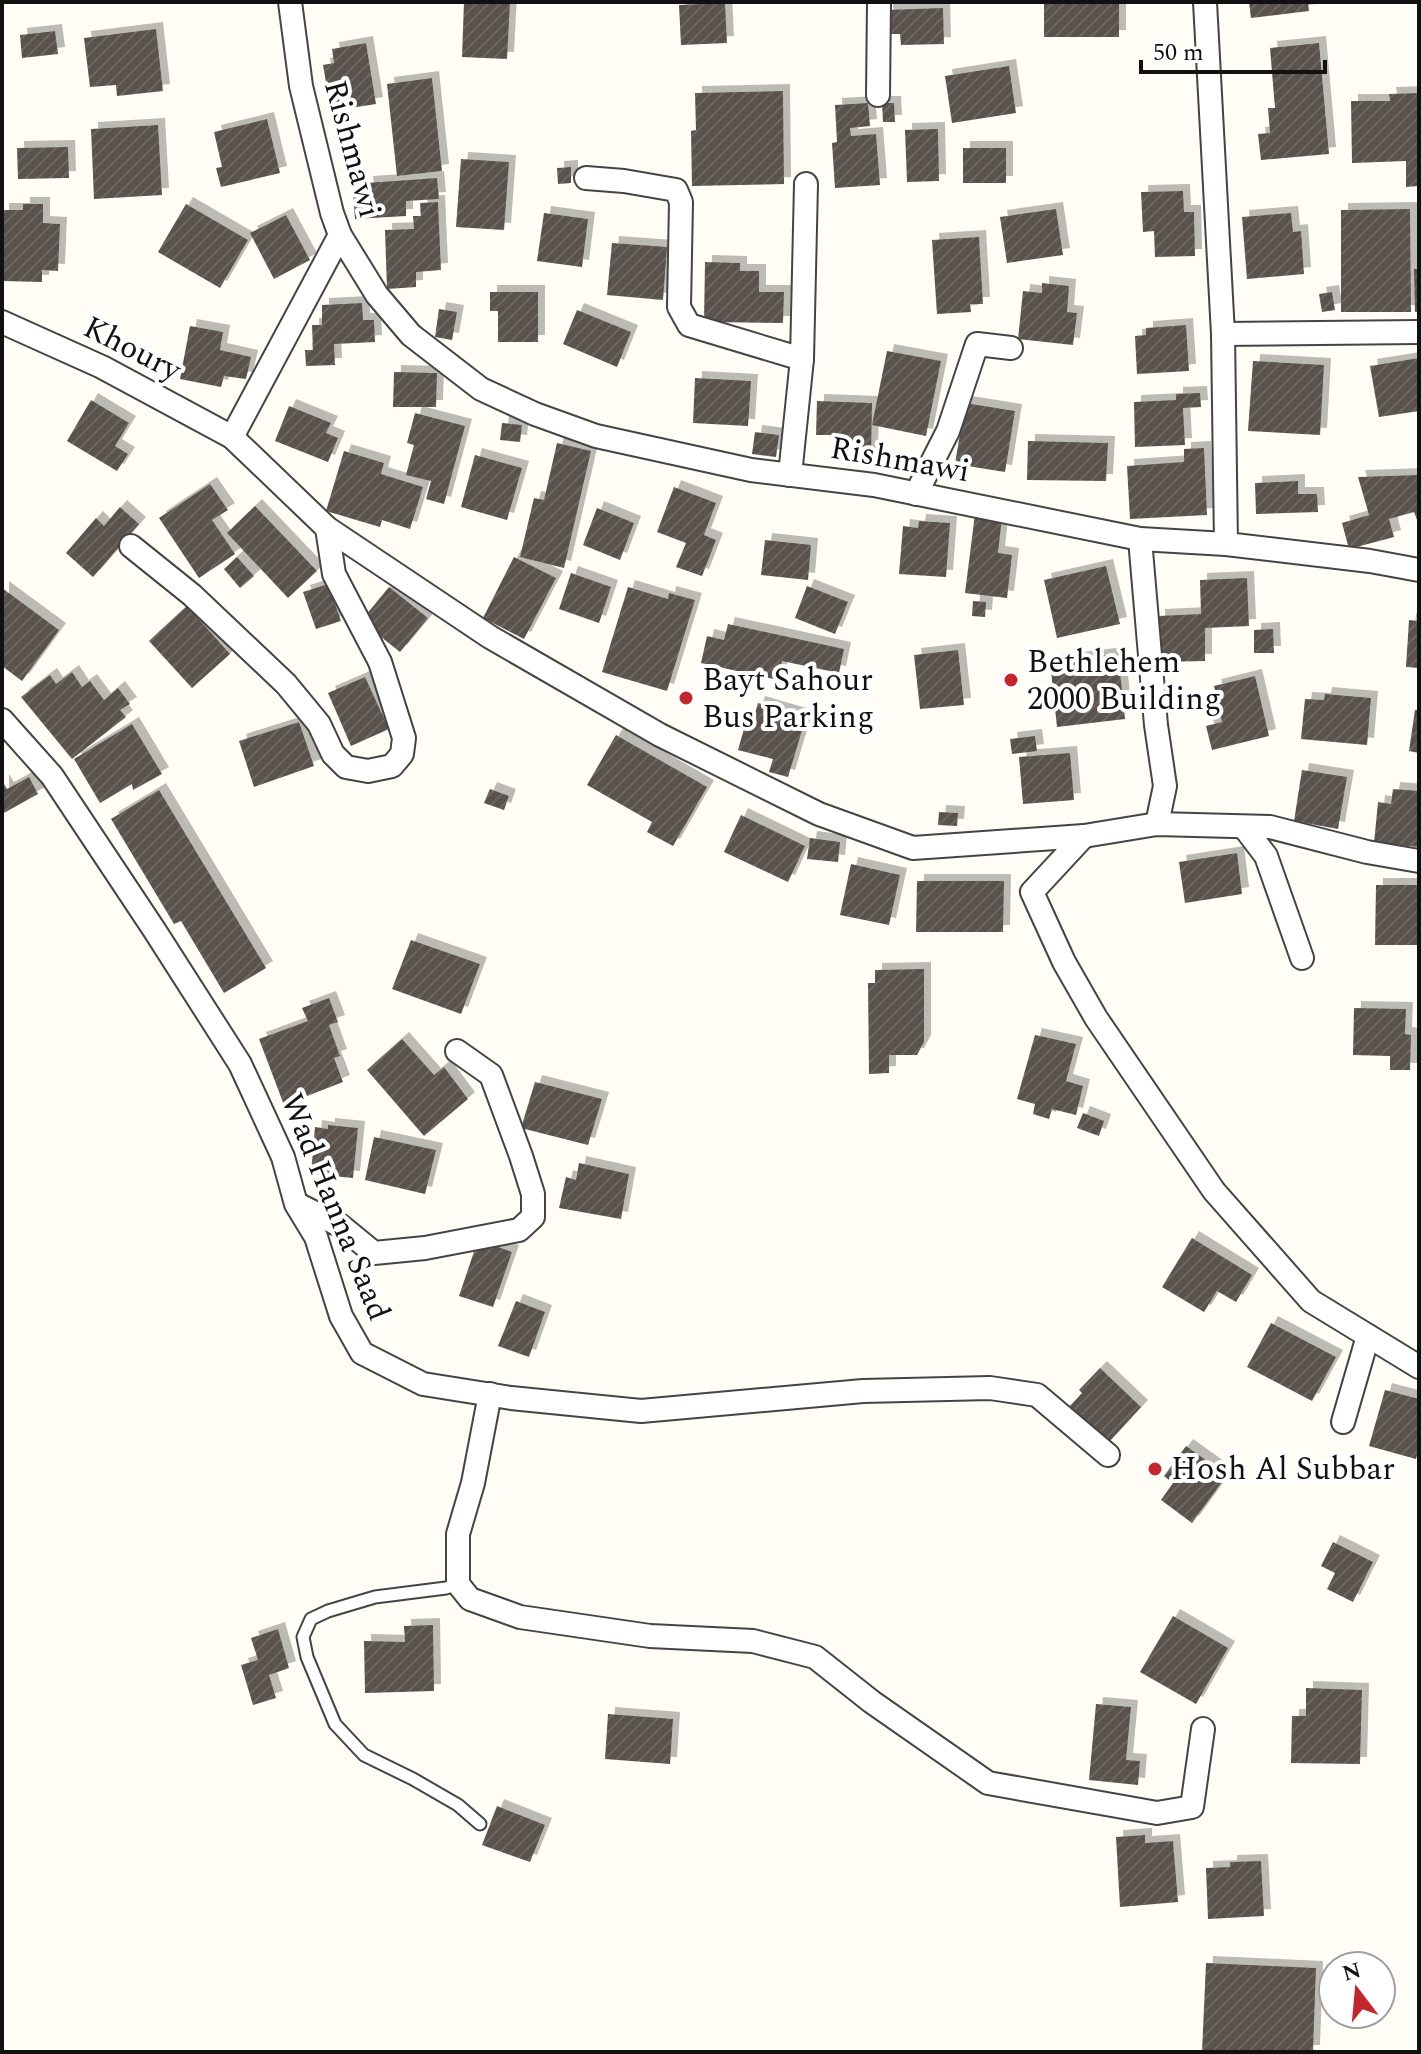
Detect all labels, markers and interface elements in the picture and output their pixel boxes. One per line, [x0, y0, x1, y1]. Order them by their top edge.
scale bar [1141, 24, 1325, 74]
text: 50 m [1153, 35, 1204, 71]
street label: Rishmawi [310, 75, 394, 223]
street label: Khoury [74, 303, 191, 395]
street label: Rishmawi [826, 424, 974, 496]
place label: Bethlehem 2000 Building [1027, 638, 1221, 724]
place label: Bayt Sahour Bus Parking [702, 656, 874, 742]
marker: Bethlehem 2000 Building [1002, 671, 1020, 689]
marker: Bayt Sahour Bus Parking [677, 689, 695, 707]
street label: Wad Hanna Saad [267, 1086, 403, 1328]
place label: Hosh Al Subbar [1171, 1445, 1395, 1494]
marker: Hosh Al Subbar [1146, 1460, 1164, 1478]
north arrow [1317, 1950, 1397, 2030]
text: N [1339, 1954, 1365, 1991]

